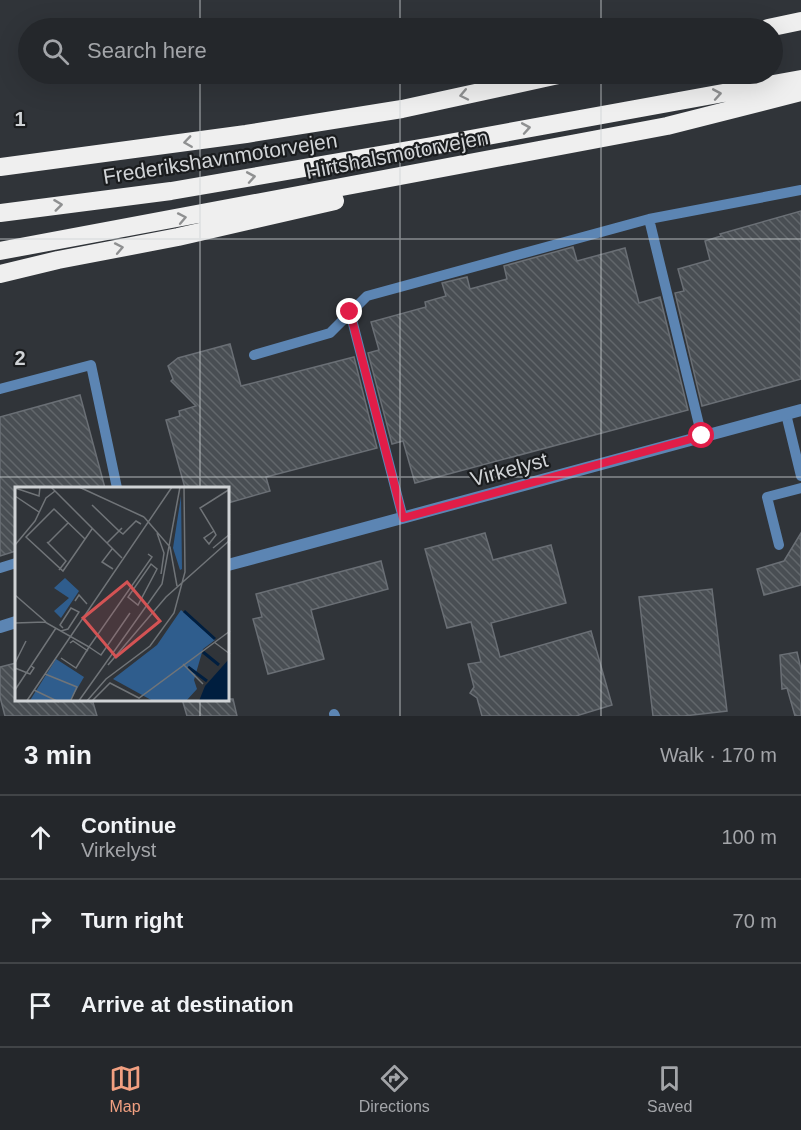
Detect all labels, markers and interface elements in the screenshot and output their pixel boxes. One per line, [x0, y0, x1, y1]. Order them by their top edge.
search box [18, 18, 783, 84]
icon: search [39, 35, 72, 68]
text: Search here [87, 38, 207, 63]
one-way arrow [460, 88, 470, 101]
one-way arrow [713, 88, 722, 100]
text: 1 [14, 108, 26, 130]
one-way arrow [520, 122, 530, 135]
street label: Hirtshalsmotorvejen [304, 125, 490, 183]
street label: Frederikshavnmotorvejen [101, 128, 339, 188]
one-way arrow [184, 136, 193, 148]
one-way arrow [246, 171, 256, 184]
one-way arrow [53, 200, 63, 212]
one-way arrow [176, 212, 186, 225]
one-way arrow [113, 242, 123, 255]
route end [336, 298, 362, 324]
text: 2 [14, 347, 26, 369]
route start [688, 422, 714, 448]
street label: Virkelyst [468, 448, 550, 490]
inset map [15, 487, 230, 701]
text: 3 min [24, 740, 92, 770]
text: Walk · 170 m [660, 744, 777, 766]
text: Continue [81, 813, 176, 838]
icon: ahead [24, 821, 57, 854]
text: 100 m [721, 826, 777, 848]
text: Virkelyst [81, 839, 156, 861]
icon: right [24, 905, 57, 938]
text: Turn right [81, 908, 183, 933]
text: 70 m [733, 910, 777, 932]
icon: arrive [24, 989, 57, 1022]
text: Arrive at destination [81, 992, 294, 1017]
tab: Map [109, 1062, 142, 1116]
tab: Directions [359, 1062, 430, 1116]
tab: Saved [647, 1062, 692, 1116]

